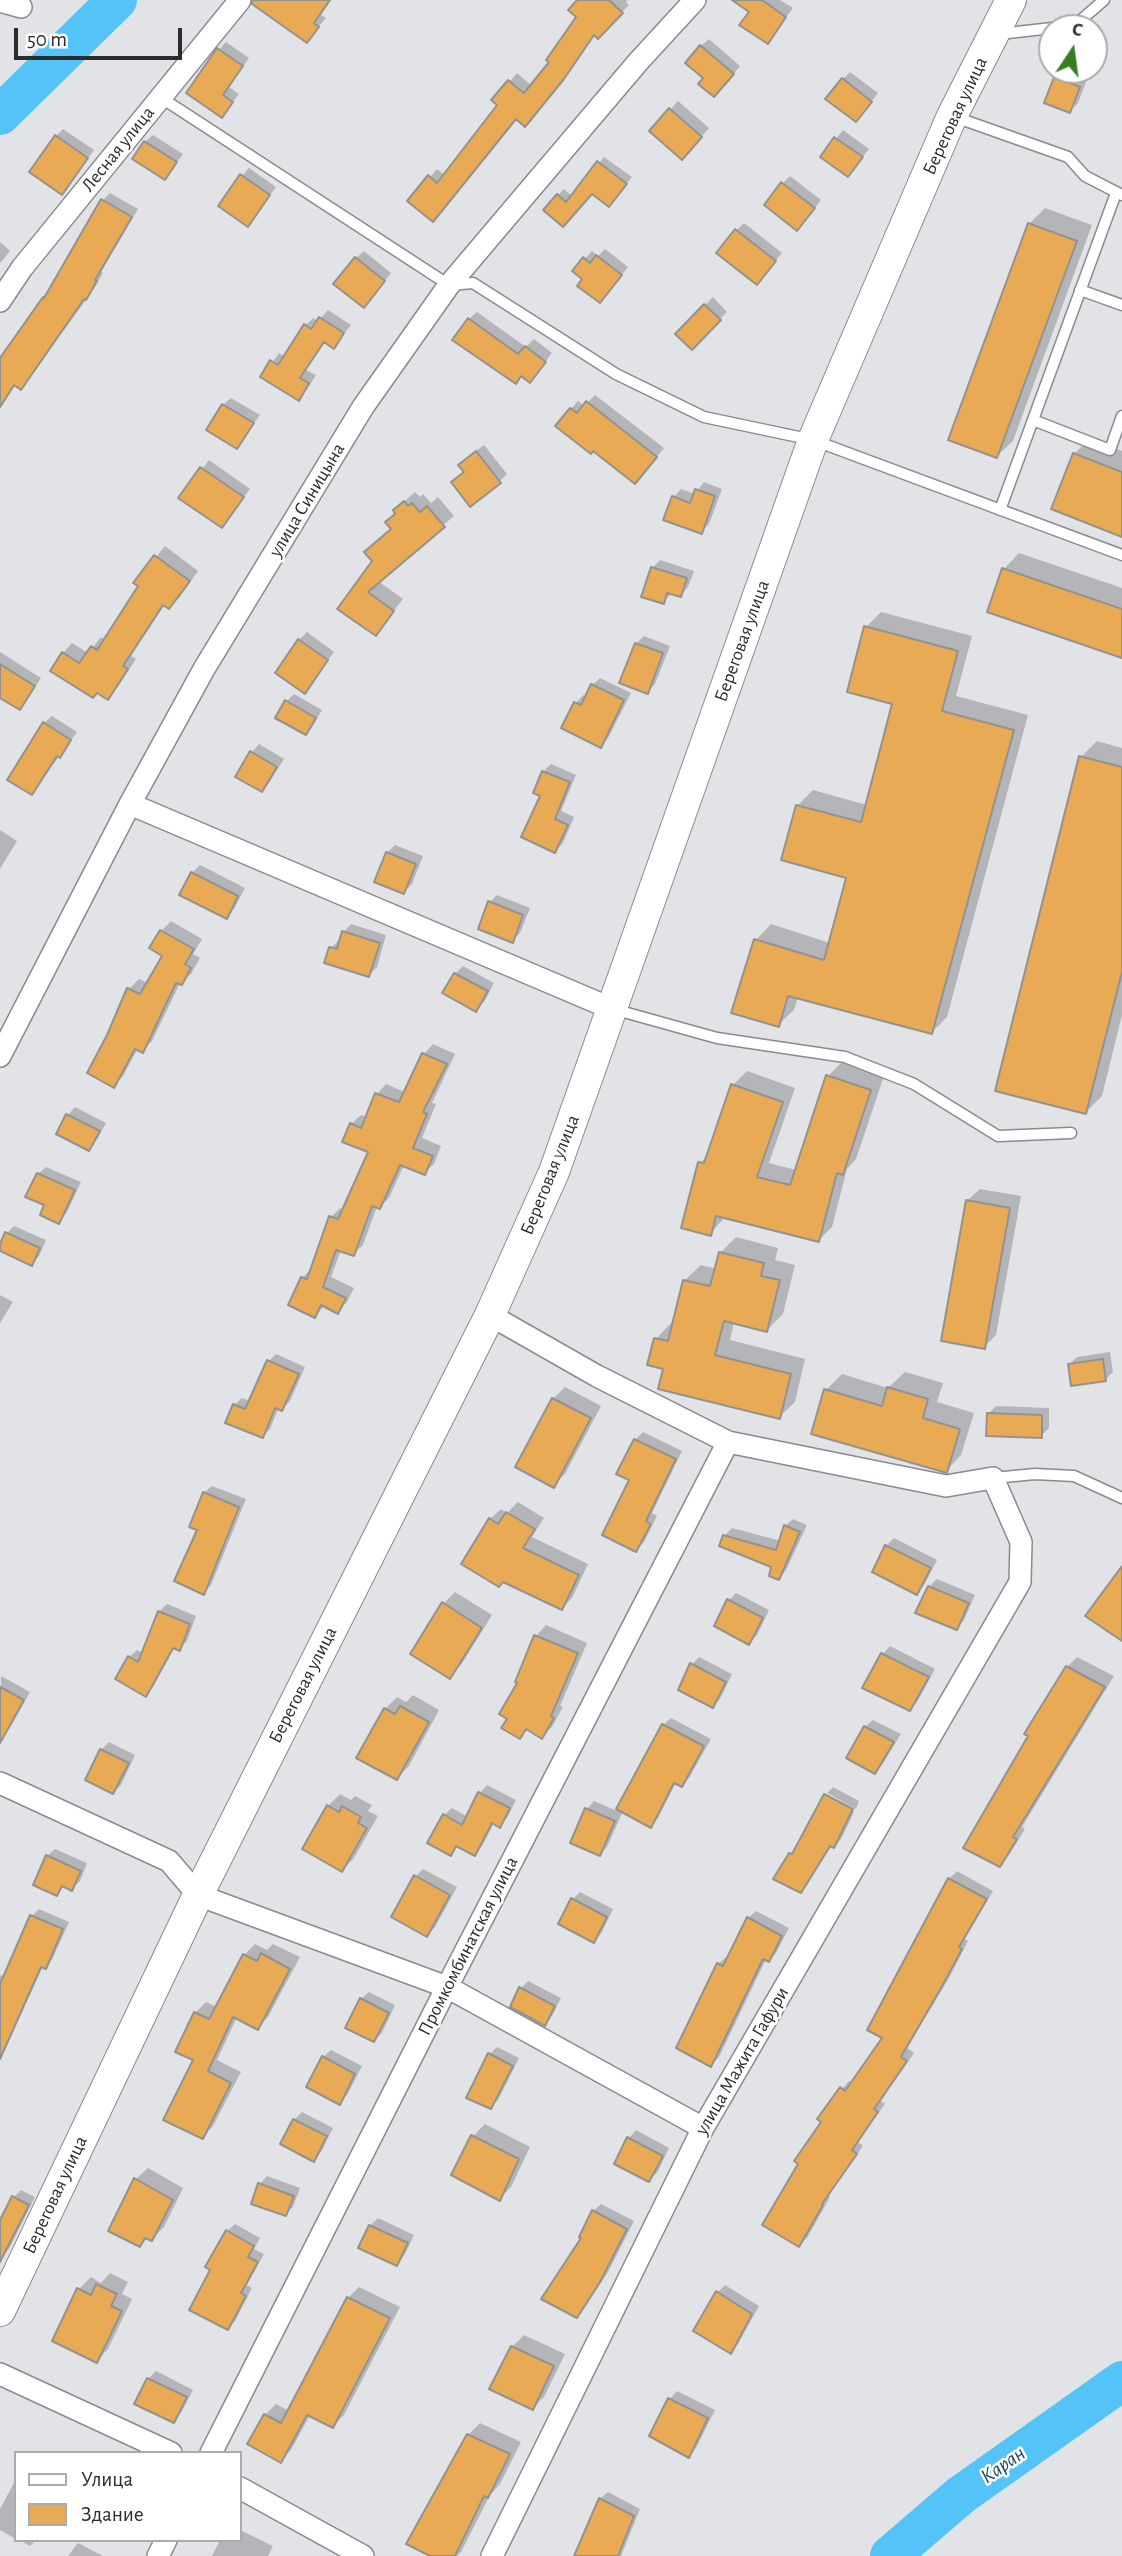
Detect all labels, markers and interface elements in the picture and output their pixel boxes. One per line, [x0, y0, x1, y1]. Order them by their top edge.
scale bar [18, 14, 186, 58]
north arrow [1038, 14, 1108, 84]
text: С [1070, 20, 1085, 40]
text: 50 m [27, 29, 67, 50]
street label: Береговая улица [918, 53, 992, 179]
street label: Лесная улица [77, 102, 159, 196]
street label: улица Синицына [264, 439, 350, 561]
street label: Береговая улица [709, 577, 775, 705]
street label: Береговая улица [516, 1112, 584, 1238]
street label: Береговая улица [264, 1623, 342, 1747]
street label: Промкомбинатская улица [413, 1853, 523, 2039]
street label: улица Мажита Гафури [690, 1983, 794, 2139]
street label: Береговая улица [18, 2132, 92, 2258]
water label: Каран [976, 2441, 1030, 2489]
legend [14, 2451, 242, 2542]
text: Улица [81, 2469, 133, 2490]
text: Здание [81, 2504, 144, 2525]

